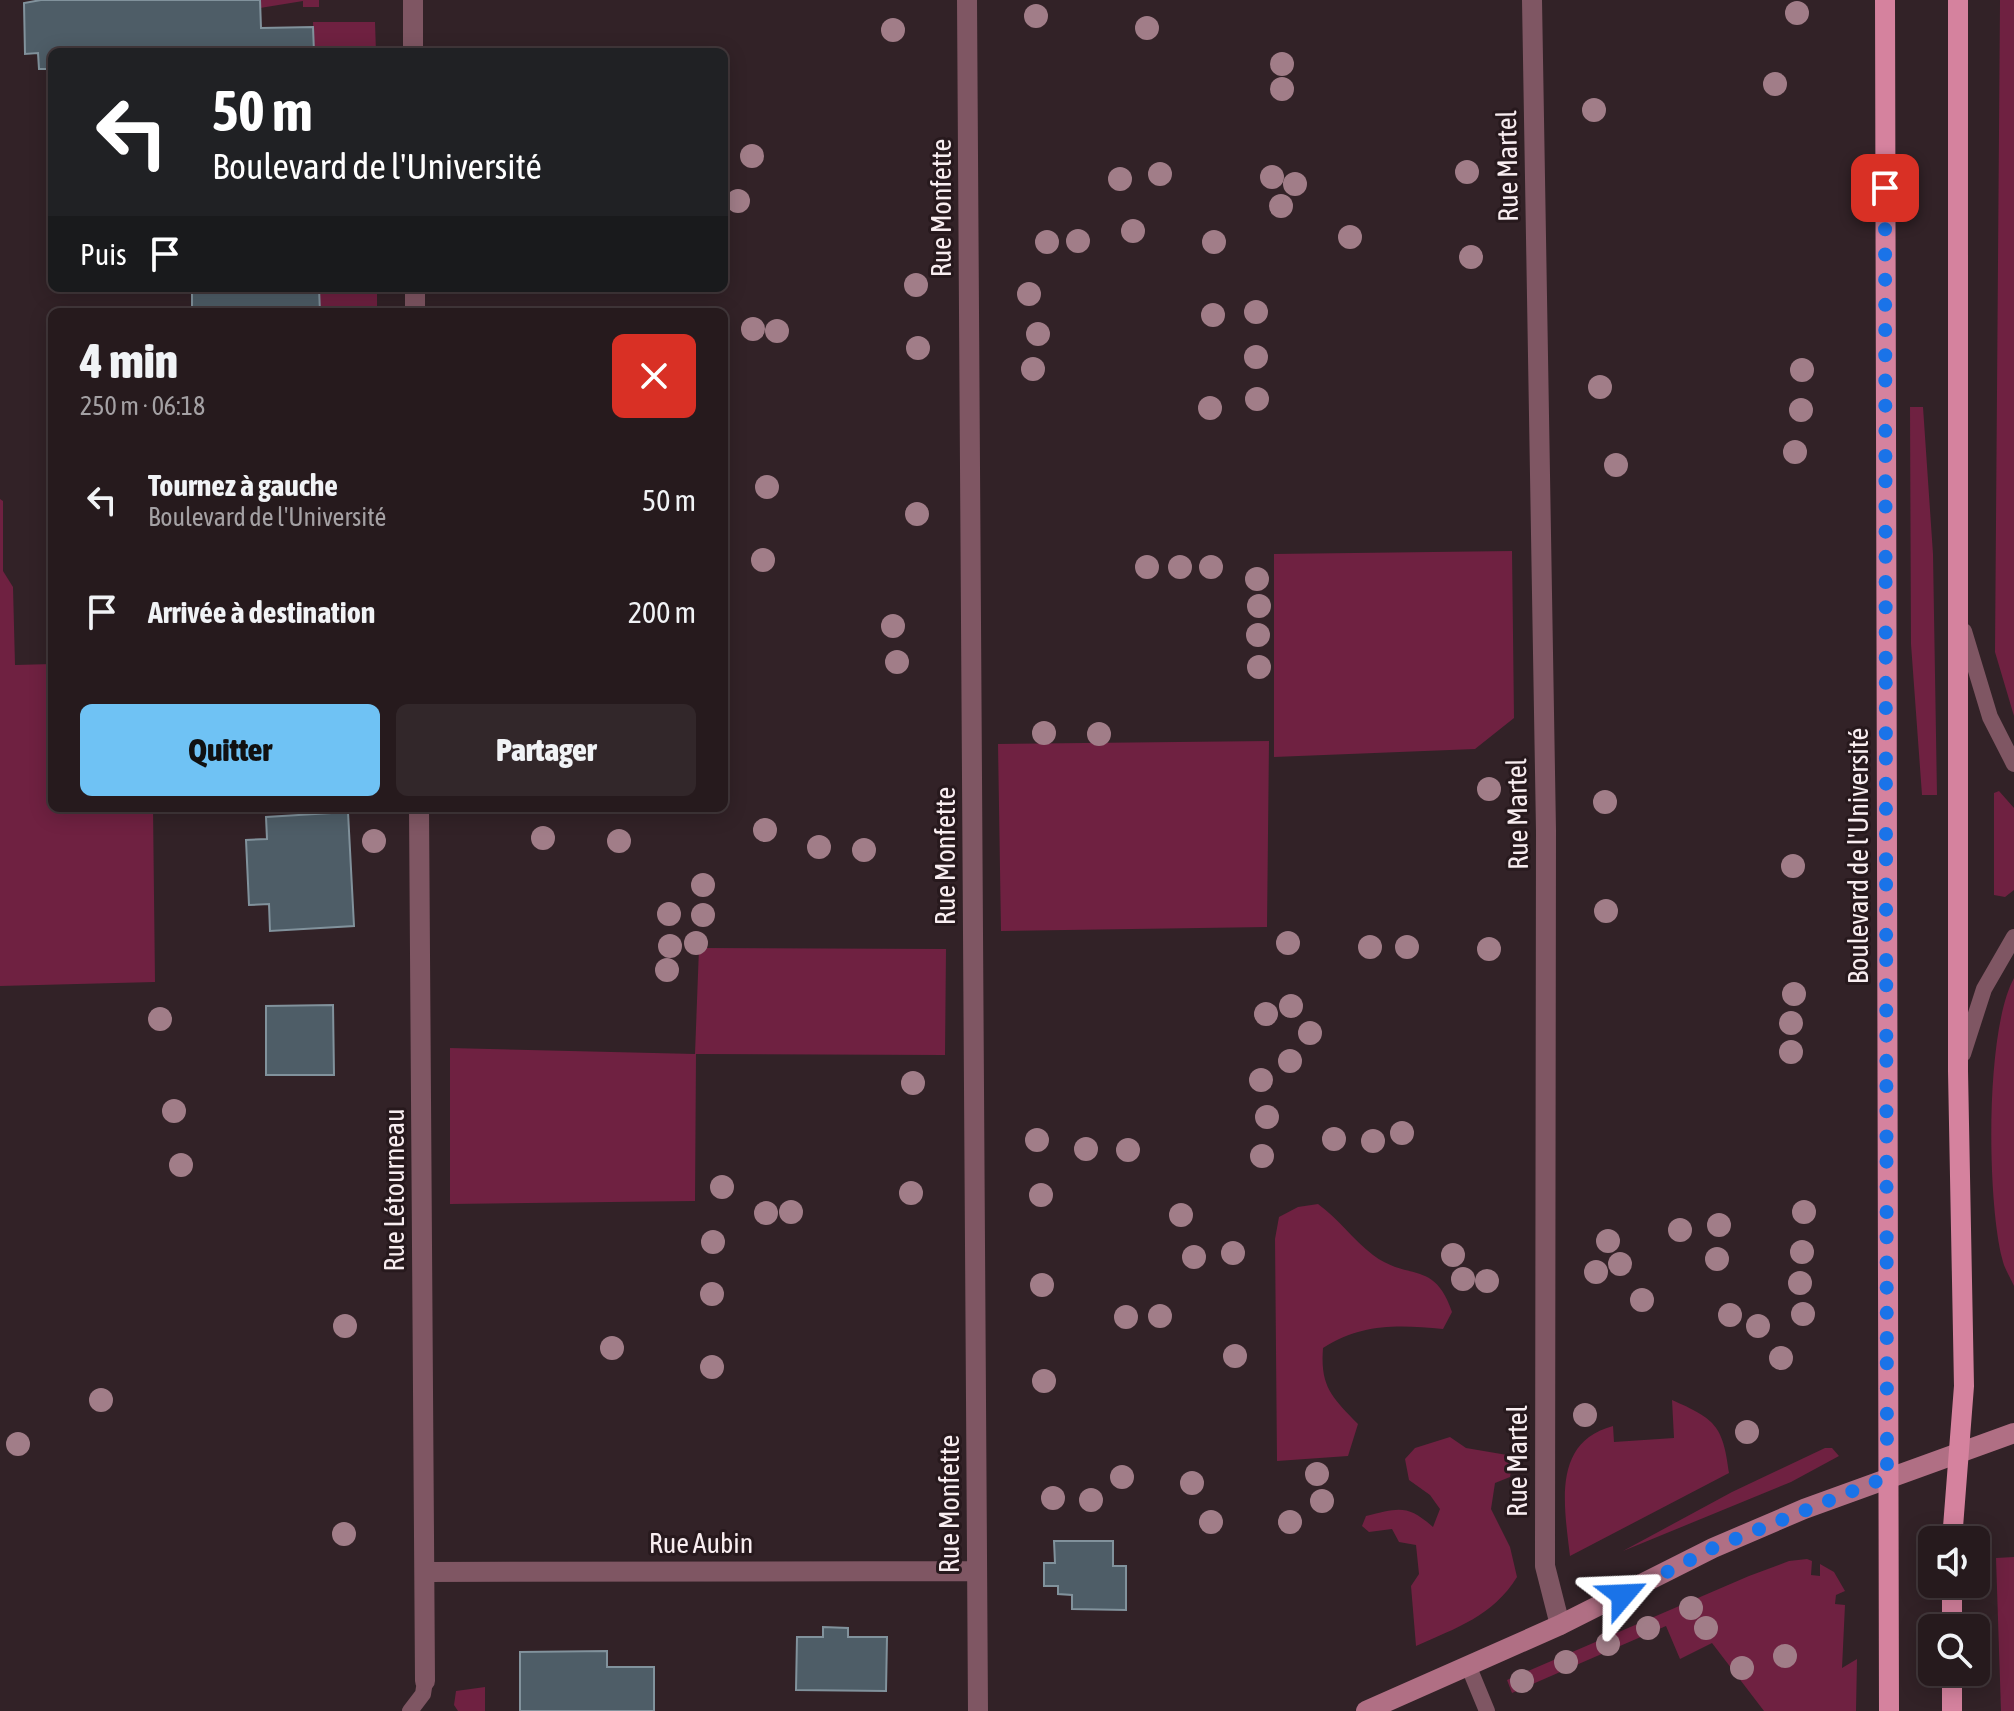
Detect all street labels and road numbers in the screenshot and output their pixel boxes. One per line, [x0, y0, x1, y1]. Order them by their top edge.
street label: Rue Martel [1490, 109, 1524, 222]
street label: Rue Monfette [925, 139, 957, 277]
street label: Boulevard de l'Université [1842, 728, 1874, 984]
street label: Rue Martel [1500, 757, 1534, 870]
street label: Rue Monfette [929, 787, 961, 925]
street label: Rue Létourneau [378, 1108, 410, 1272]
street label: Rue Martel [1501, 1405, 1533, 1517]
street label: Rue Monfette [933, 1435, 965, 1573]
street label: Rue Aubin [649, 1527, 753, 1559]

